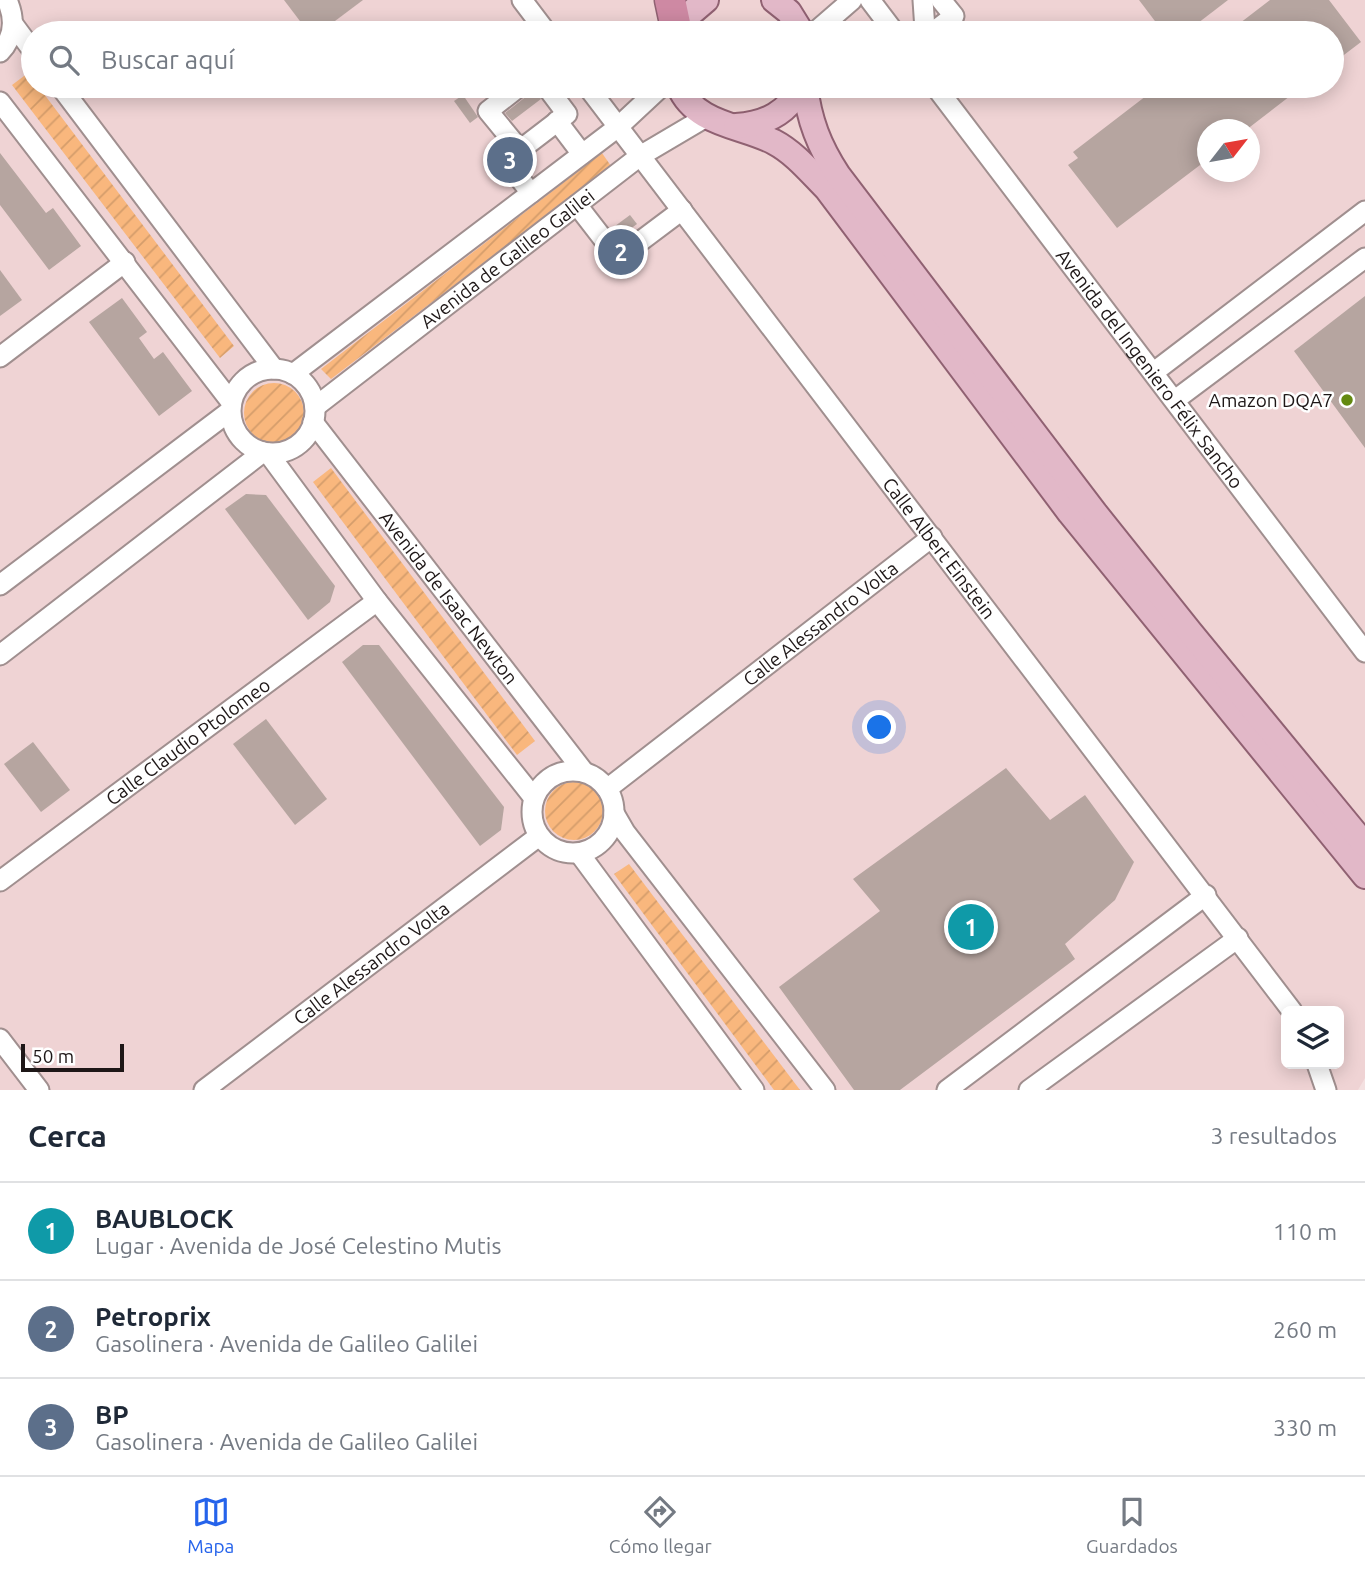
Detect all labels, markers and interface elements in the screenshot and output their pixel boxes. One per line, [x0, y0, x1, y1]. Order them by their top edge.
search box [21, 21, 1344, 98]
icon: search [45, 41, 83, 79]
text: Buscar aquí [101, 45, 235, 74]
north arrow [1197, 119, 1260, 182]
pin: 3 [487, 134, 533, 186]
street label: Avenida de Galileo Galilei [416, 184, 599, 332]
pin: 2 [598, 226, 644, 278]
street label: Avenida del Ingeniero Félix Sancho [1052, 245, 1248, 493]
place label: Amazon DQA7 [1209, 389, 1333, 411]
marker: Amazon DQA7 [1339, 392, 1355, 408]
street label: Calle Albert Einstein [878, 473, 1000, 623]
street label: Avenida de Isaac Newton [375, 507, 523, 688]
street label: Calle Alessandro Volta [739, 557, 902, 690]
street label: Calle Claudio Ptolomeo [101, 673, 274, 810]
your location [862, 710, 896, 744]
street label: Calle Alessandro Volta [289, 897, 454, 1029]
pin: 1 [948, 901, 994, 953]
map controls [1281, 1006, 1344, 1069]
button: layers [1281, 1006, 1344, 1069]
scale bar [21, 1041, 124, 1073]
text: 50 m [32, 1045, 74, 1067]
text: Cerca [28, 1119, 107, 1153]
text: 3 resultados [1211, 1123, 1337, 1148]
text: BAUBLOCK [95, 1204, 233, 1233]
text: 1 [45, 1219, 57, 1244]
text: 110 m [1273, 1219, 1337, 1244]
text: Lugar · Avenida de José Celestino Mutis [95, 1233, 501, 1258]
text: Petroprix [95, 1302, 211, 1331]
text: 2 [45, 1317, 57, 1342]
text: 260 m [1273, 1317, 1337, 1342]
text: Gasolinera · Avenida de Galileo Galilei [95, 1331, 478, 1356]
text: BP [95, 1400, 129, 1429]
text: 3 [45, 1415, 57, 1440]
text: 330 m [1273, 1415, 1337, 1440]
text: Gasolinera · Avenida de Galileo Galilei [95, 1429, 478, 1454]
tab: Mapa [187, 1493, 234, 1557]
tab: Cómo llegar [609, 1493, 712, 1557]
tab: Guardados [1086, 1493, 1178, 1557]

